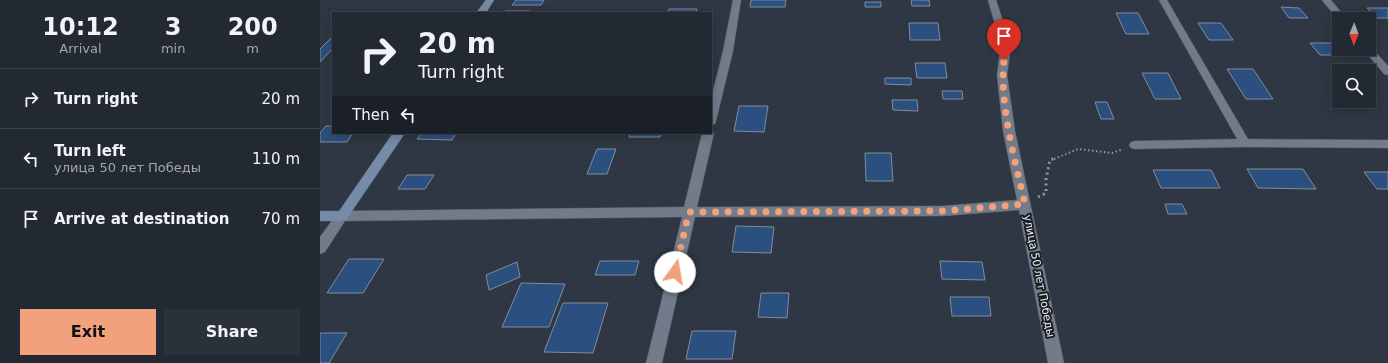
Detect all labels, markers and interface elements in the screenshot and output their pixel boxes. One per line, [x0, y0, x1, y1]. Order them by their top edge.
north arrow [1332, 12, 1376, 56]
map controls [1332, 12, 1376, 108]
text: 10:12 [42, 13, 119, 41]
text: 3 [165, 13, 181, 41]
text: 200 [228, 13, 278, 41]
pin [987, 19, 1021, 60]
icon: arrive [993, 25, 1015, 47]
text: 20 m [418, 27, 496, 60]
icon: right [352, 28, 404, 80]
text: Arrival [59, 41, 102, 56]
text: min [161, 41, 185, 56]
text: m [246, 41, 259, 56]
text: Turn right [418, 61, 504, 82]
button: search [1332, 64, 1376, 108]
icon: right [20, 88, 42, 110]
text: Turn right [54, 90, 138, 108]
text: 20 m [262, 90, 300, 108]
icon: left [397, 104, 419, 126]
text: Then [352, 106, 389, 124]
text: Turn left [54, 142, 126, 160]
icon: left [20, 148, 42, 170]
text: 110 m [252, 150, 300, 168]
text: улица 50 лет Победы [54, 160, 201, 175]
icon: arrive [20, 208, 42, 230]
text: Arrive at destination [54, 210, 229, 228]
text: 70 m [262, 210, 300, 228]
street label: улица 50 лет Победы [1021, 214, 1057, 338]
position arrow [654, 251, 696, 293]
button: Exit [20, 309, 156, 355]
button: Share [164, 309, 300, 355]

